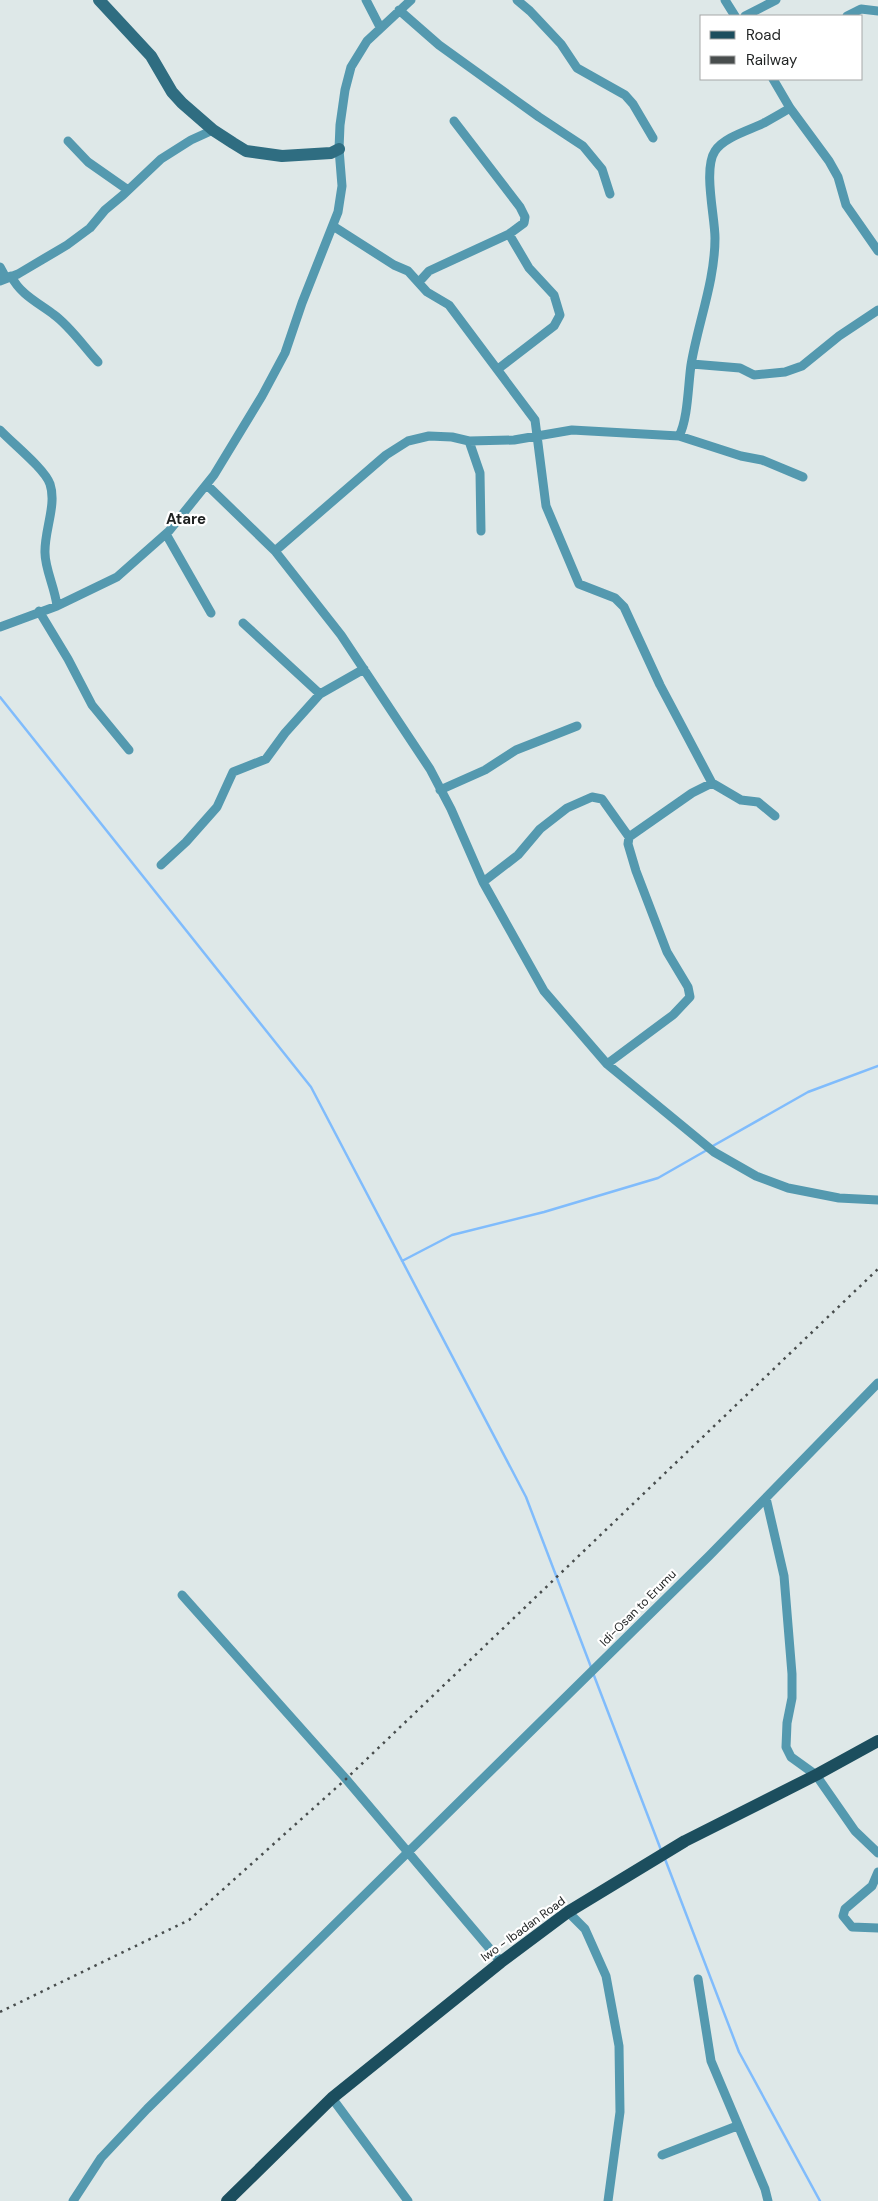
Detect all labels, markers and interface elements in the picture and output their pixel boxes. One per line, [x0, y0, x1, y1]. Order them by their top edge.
legend [700, 15, 863, 80]
text: Road [746, 25, 781, 45]
text: Railway [746, 50, 798, 70]
district label: Atare [166, 509, 206, 529]
street label: Idi-Osan to Erumu [596, 1566, 680, 1650]
street label: Iwo - Ibadan Road [478, 1893, 568, 1965]

